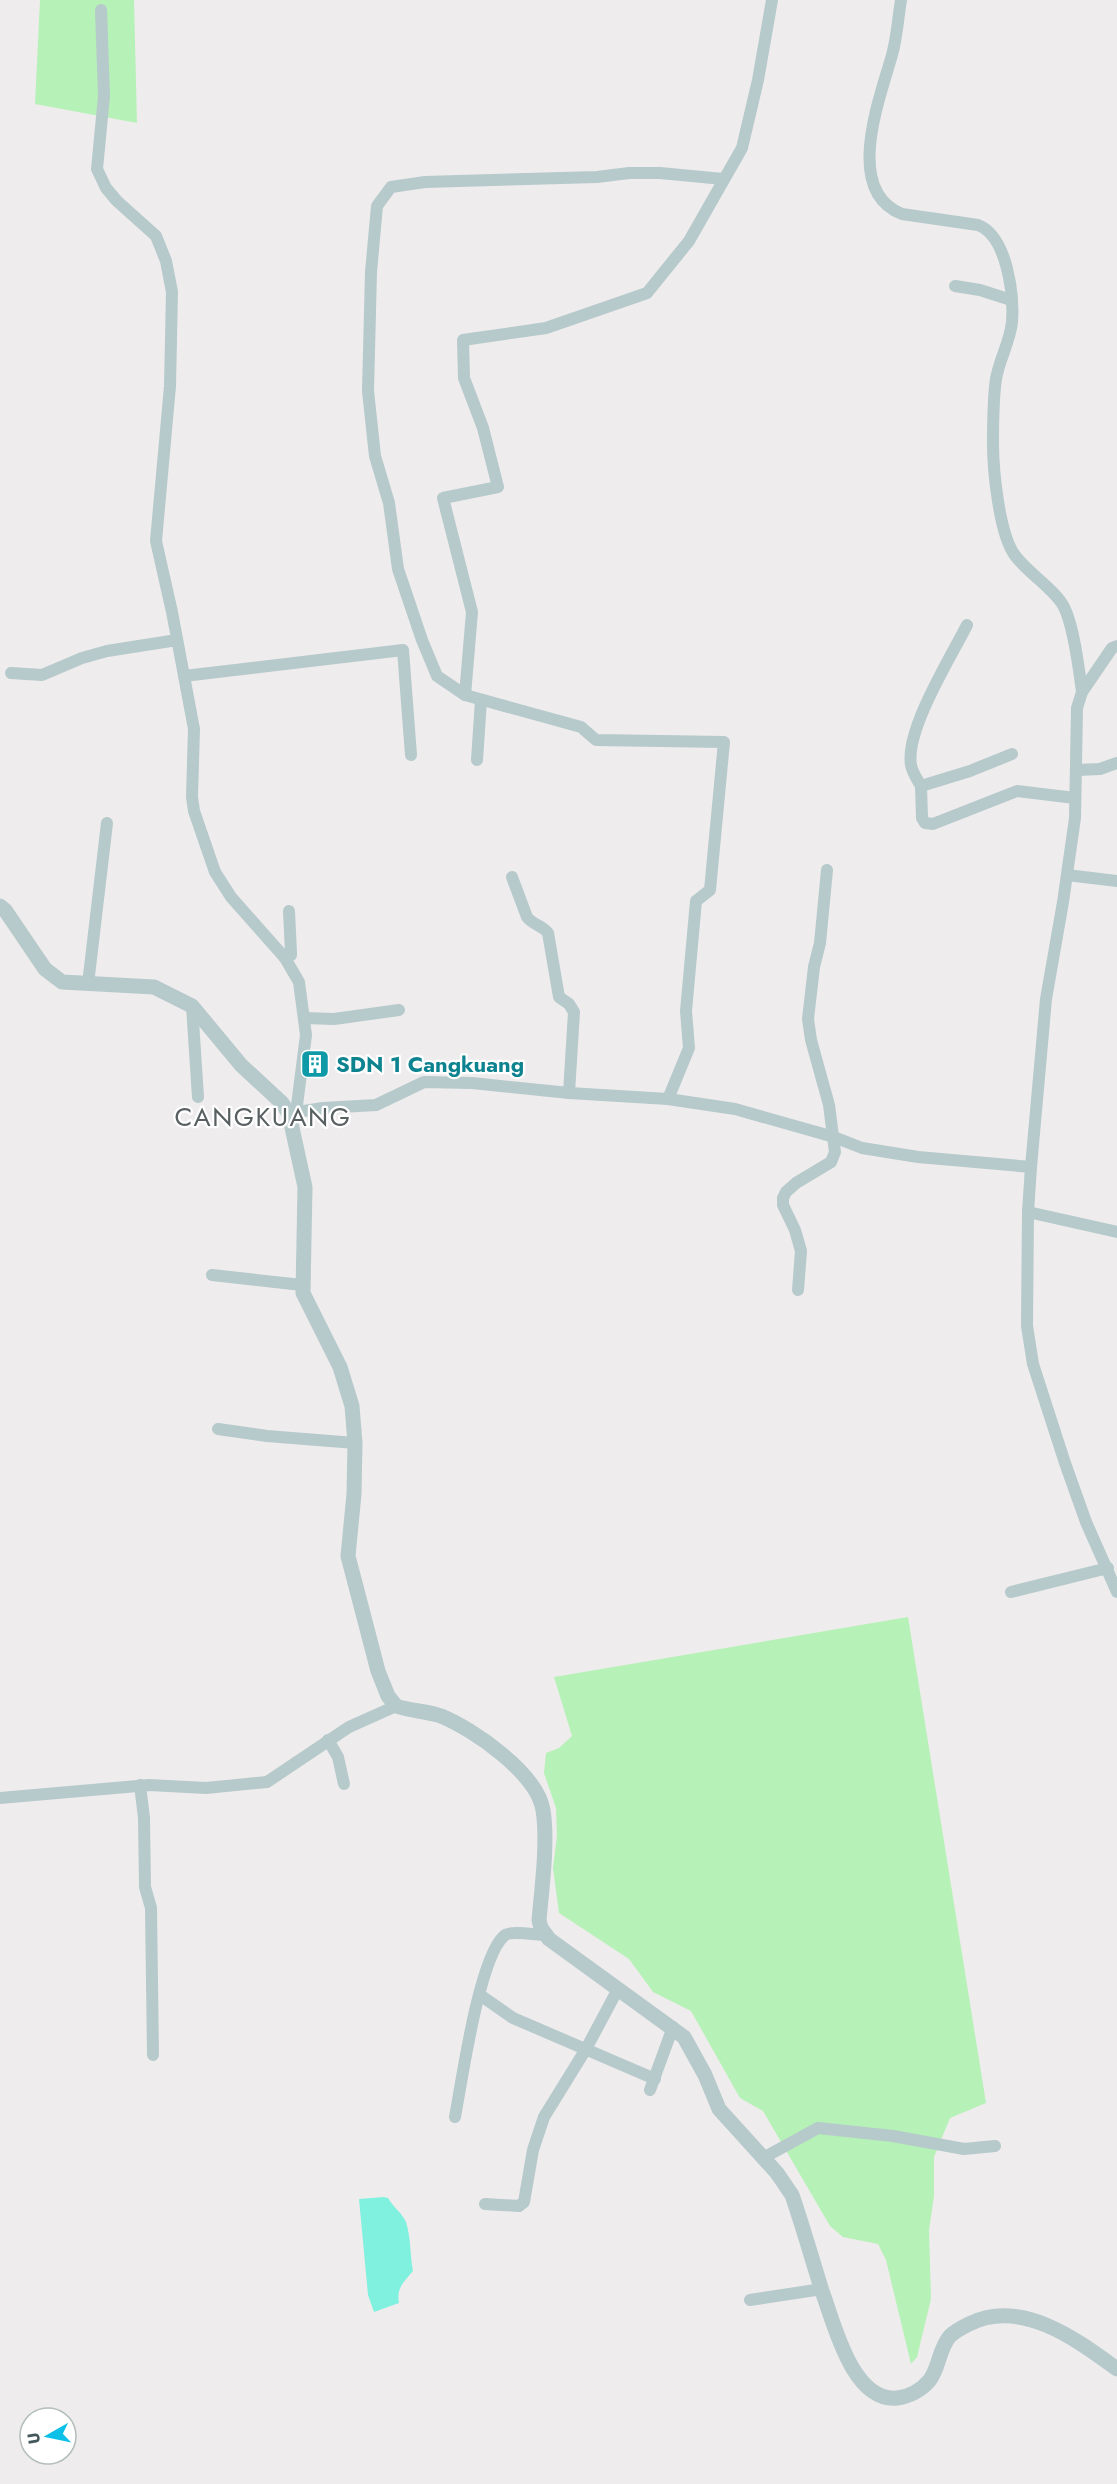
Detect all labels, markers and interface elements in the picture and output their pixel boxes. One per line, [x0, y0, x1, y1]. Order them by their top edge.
building icon: SDN 1 Cangkuang [299, 1048, 331, 1080]
place label: SDN 1 Cangkuang [336, 1048, 524, 1080]
district label: CANGKUANG [175, 1098, 351, 1136]
north arrow [18, 2406, 78, 2466]
text: U [21, 2431, 46, 2446]

